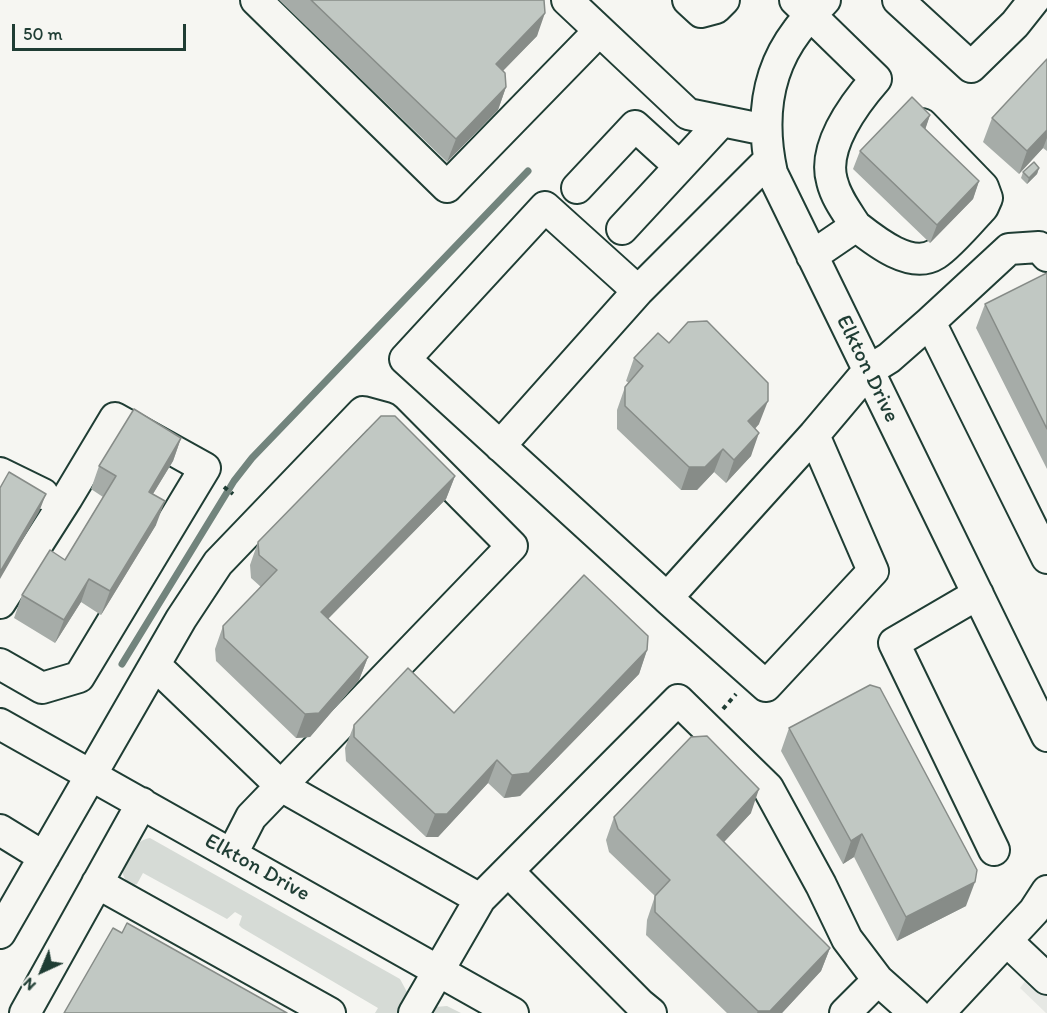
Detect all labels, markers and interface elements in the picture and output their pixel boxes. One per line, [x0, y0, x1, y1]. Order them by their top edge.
scale bar [15, 12, 189, 50]
text: 50 m [23, 23, 63, 45]
street label: Elkton Drive [830, 311, 904, 427]
street label: Elkton Drive [200, 828, 314, 908]
north arrow [12, 941, 72, 1001]
text: N [19, 974, 40, 995]

